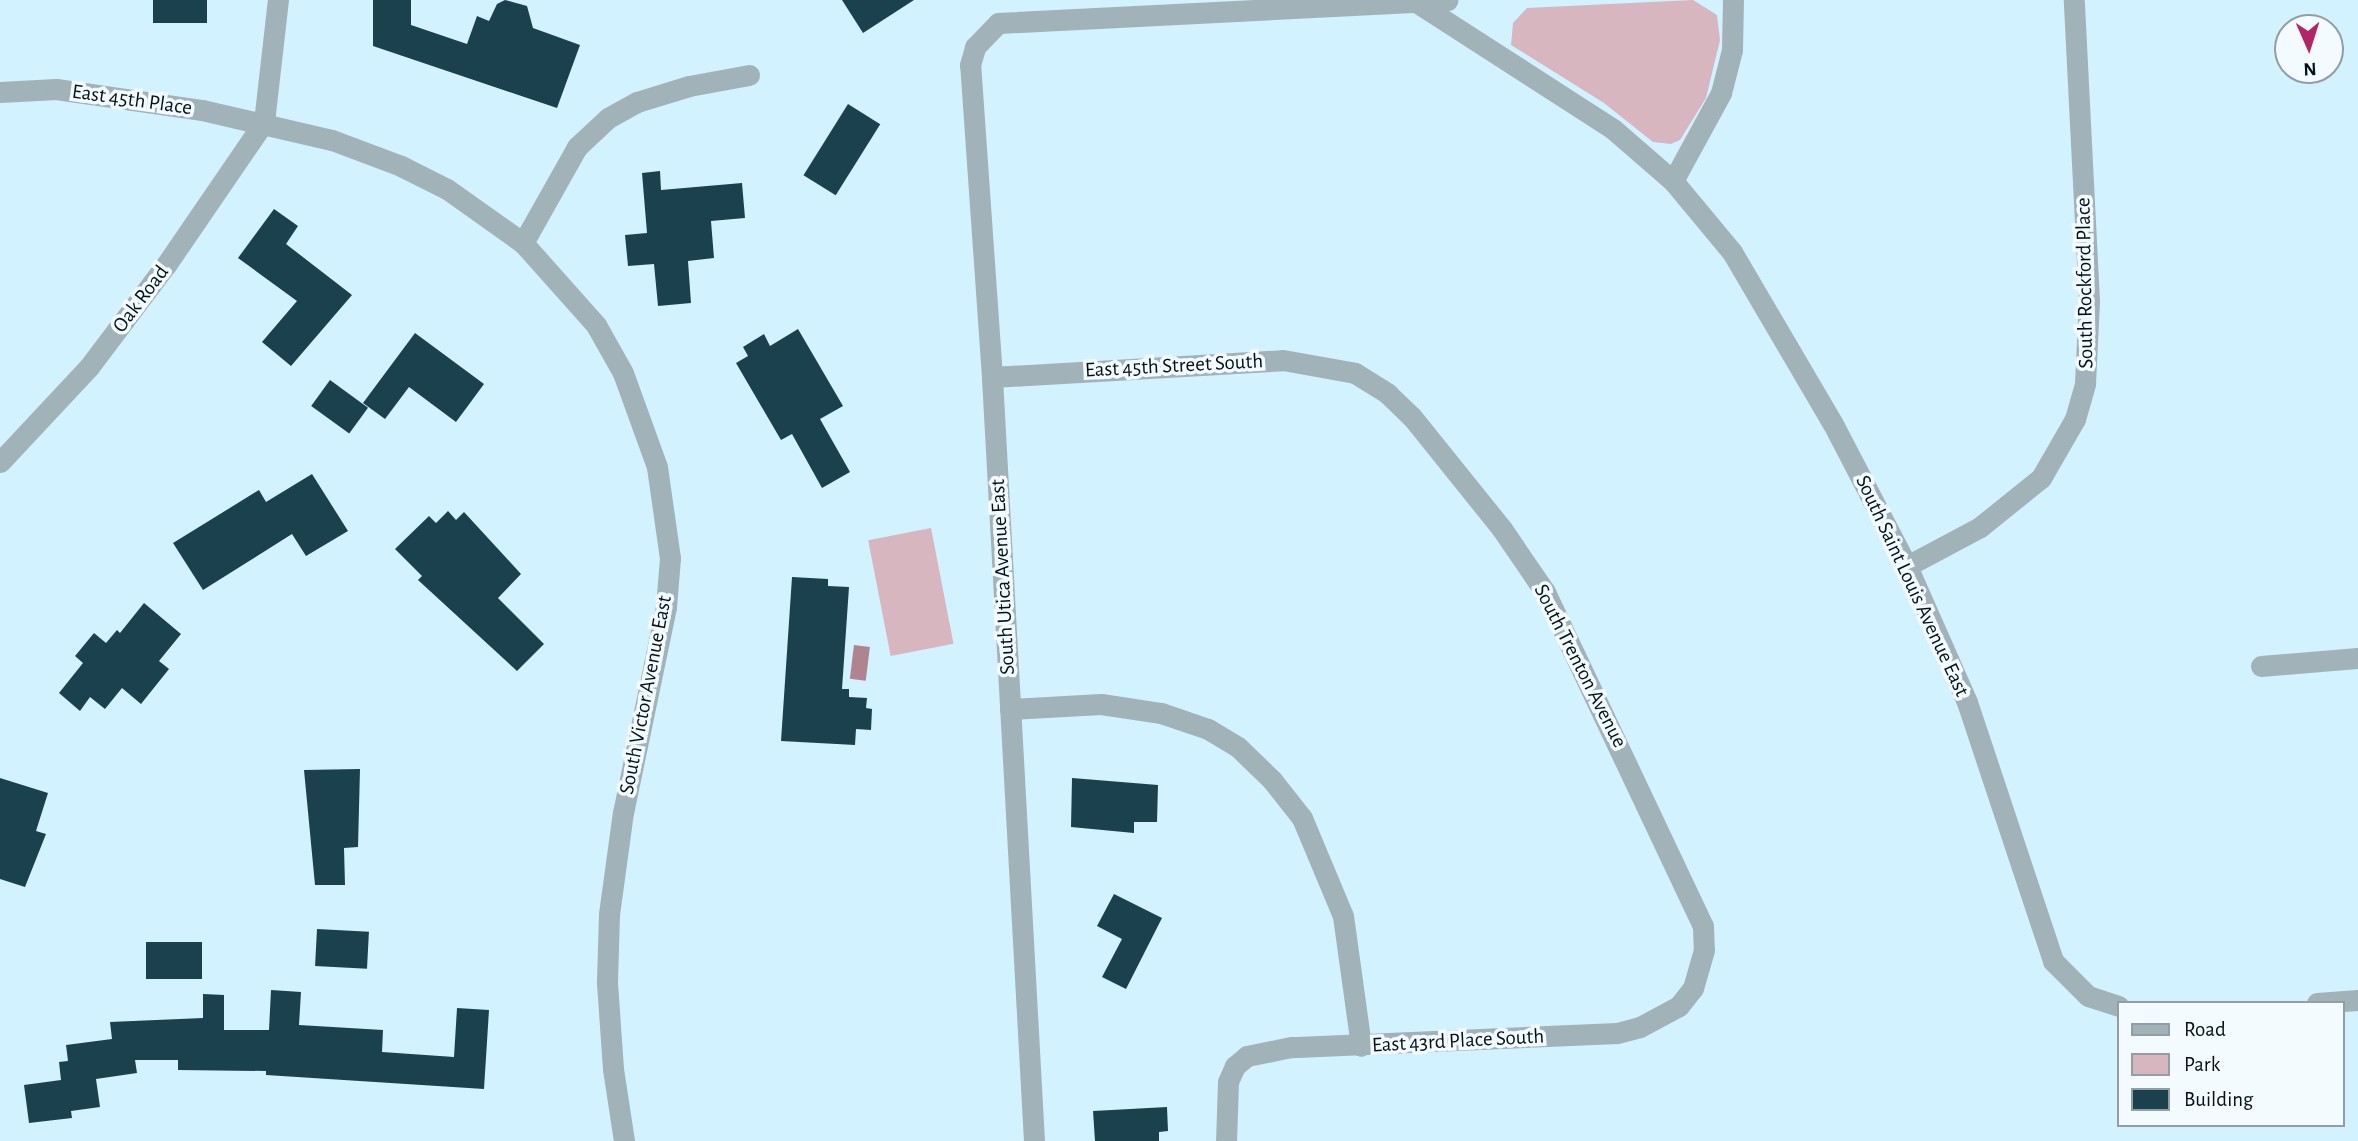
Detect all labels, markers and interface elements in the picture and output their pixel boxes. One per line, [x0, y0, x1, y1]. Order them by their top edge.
north arrow [2274, 14, 2344, 84]
text: N [2303, 59, 2317, 78]
street label: East 45th Place [70, 79, 194, 121]
street label: South Rockford Place [2071, 197, 2099, 369]
street label: Oak Road [108, 260, 174, 338]
street label: East 45th Street South [1084, 349, 1264, 383]
street label: South Saint Louis Avenue East [1850, 471, 1974, 701]
street label: South Utica Avenue East [985, 478, 1021, 676]
street label: South Trenton Avenue [1528, 580, 1632, 752]
street label: South Victor Avenue East [614, 593, 678, 797]
legend [2116, 1001, 2344, 1127]
text: Road [2184, 1019, 2226, 1040]
street label: East 43rd Place South [1371, 1024, 1545, 1058]
text: Park [2184, 1054, 2220, 1075]
text: Building [2184, 1089, 2253, 1110]

